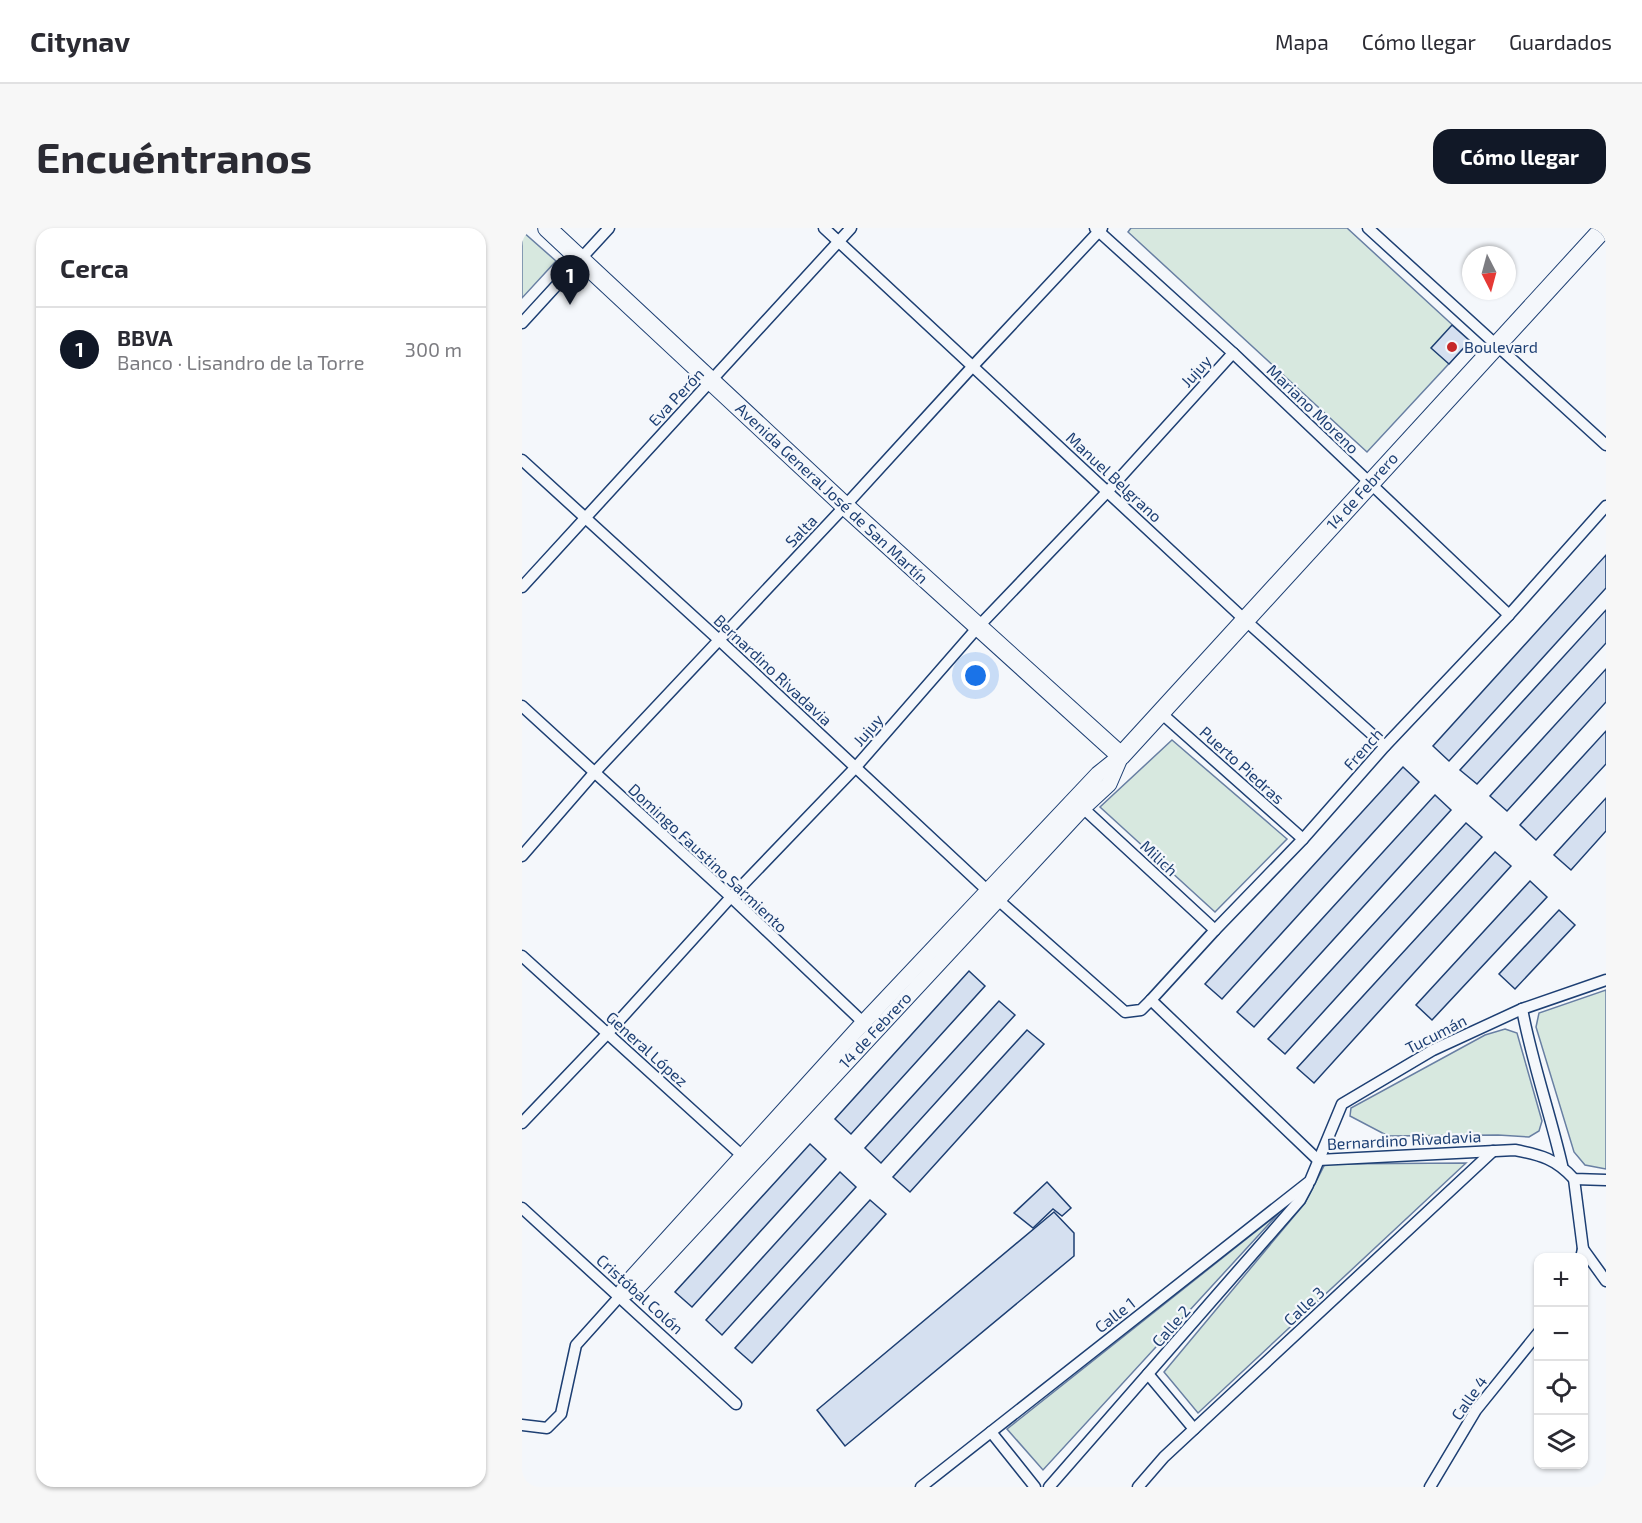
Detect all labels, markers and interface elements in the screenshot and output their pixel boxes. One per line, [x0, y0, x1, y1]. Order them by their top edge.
text: Citynav [30, 24, 130, 58]
text: Mapa [1275, 29, 1329, 54]
text: Cómo llegar [1362, 29, 1476, 54]
text: Guardados [1509, 29, 1612, 54]
button: Cómo llegar [1433, 129, 1606, 184]
text: Encuéntranos [36, 131, 312, 181]
north arrow [1462, 246, 1516, 300]
text: Cerca [60, 252, 129, 283]
pin: 1 [550, 256, 590, 305]
text: BBVA [117, 324, 173, 350]
text: 1 [75, 337, 84, 361]
text: 300 m [405, 337, 462, 361]
place label: Boulevard [1464, 337, 1538, 356]
marker: Boulevard [1445, 340, 1459, 354]
text: Banco · Lisandro de la Torre [117, 350, 365, 374]
street label: Jujuy [1176, 350, 1216, 391]
street label: Mariano Moreno [1263, 360, 1363, 457]
street label: Eva Perón [644, 364, 707, 430]
street label: Avenida General José de San Martín [732, 398, 932, 587]
street label: Manuel Belgrano [1063, 428, 1166, 526]
street label: 14 de Febrero [1322, 448, 1401, 533]
street label: Salta [781, 511, 820, 551]
street label: Bernardino Rivadavia [710, 610, 836, 729]
your location [961, 661, 990, 690]
street label: Jujuy [849, 709, 888, 750]
street label: Puerto Piedras [1196, 722, 1288, 807]
street label: French [1339, 724, 1386, 773]
street label: Domingo Faustino Sarmiento [625, 779, 792, 936]
street label: Milich [1137, 836, 1182, 880]
street label: 14 de Febrero [835, 988, 915, 1072]
street label: General López [603, 1007, 692, 1090]
street label: Tucumán [1402, 1010, 1470, 1057]
street label: Bernardino Rivadavia [1326, 1126, 1482, 1153]
street label: Cristóbal Colón [593, 1250, 688, 1337]
map controls [1534, 1253, 1588, 1469]
button: + [1534, 1253, 1588, 1307]
street label: Calle 3 [1279, 1282, 1328, 1329]
street label: Calle 1 [1091, 1293, 1139, 1336]
street label: Calle 2 [1148, 1301, 1194, 1350]
button: − [1534, 1307, 1588, 1361]
button: locate [1534, 1361, 1588, 1415]
street label: Calle 4 [1447, 1372, 1491, 1423]
button: layers [1534, 1415, 1588, 1469]

